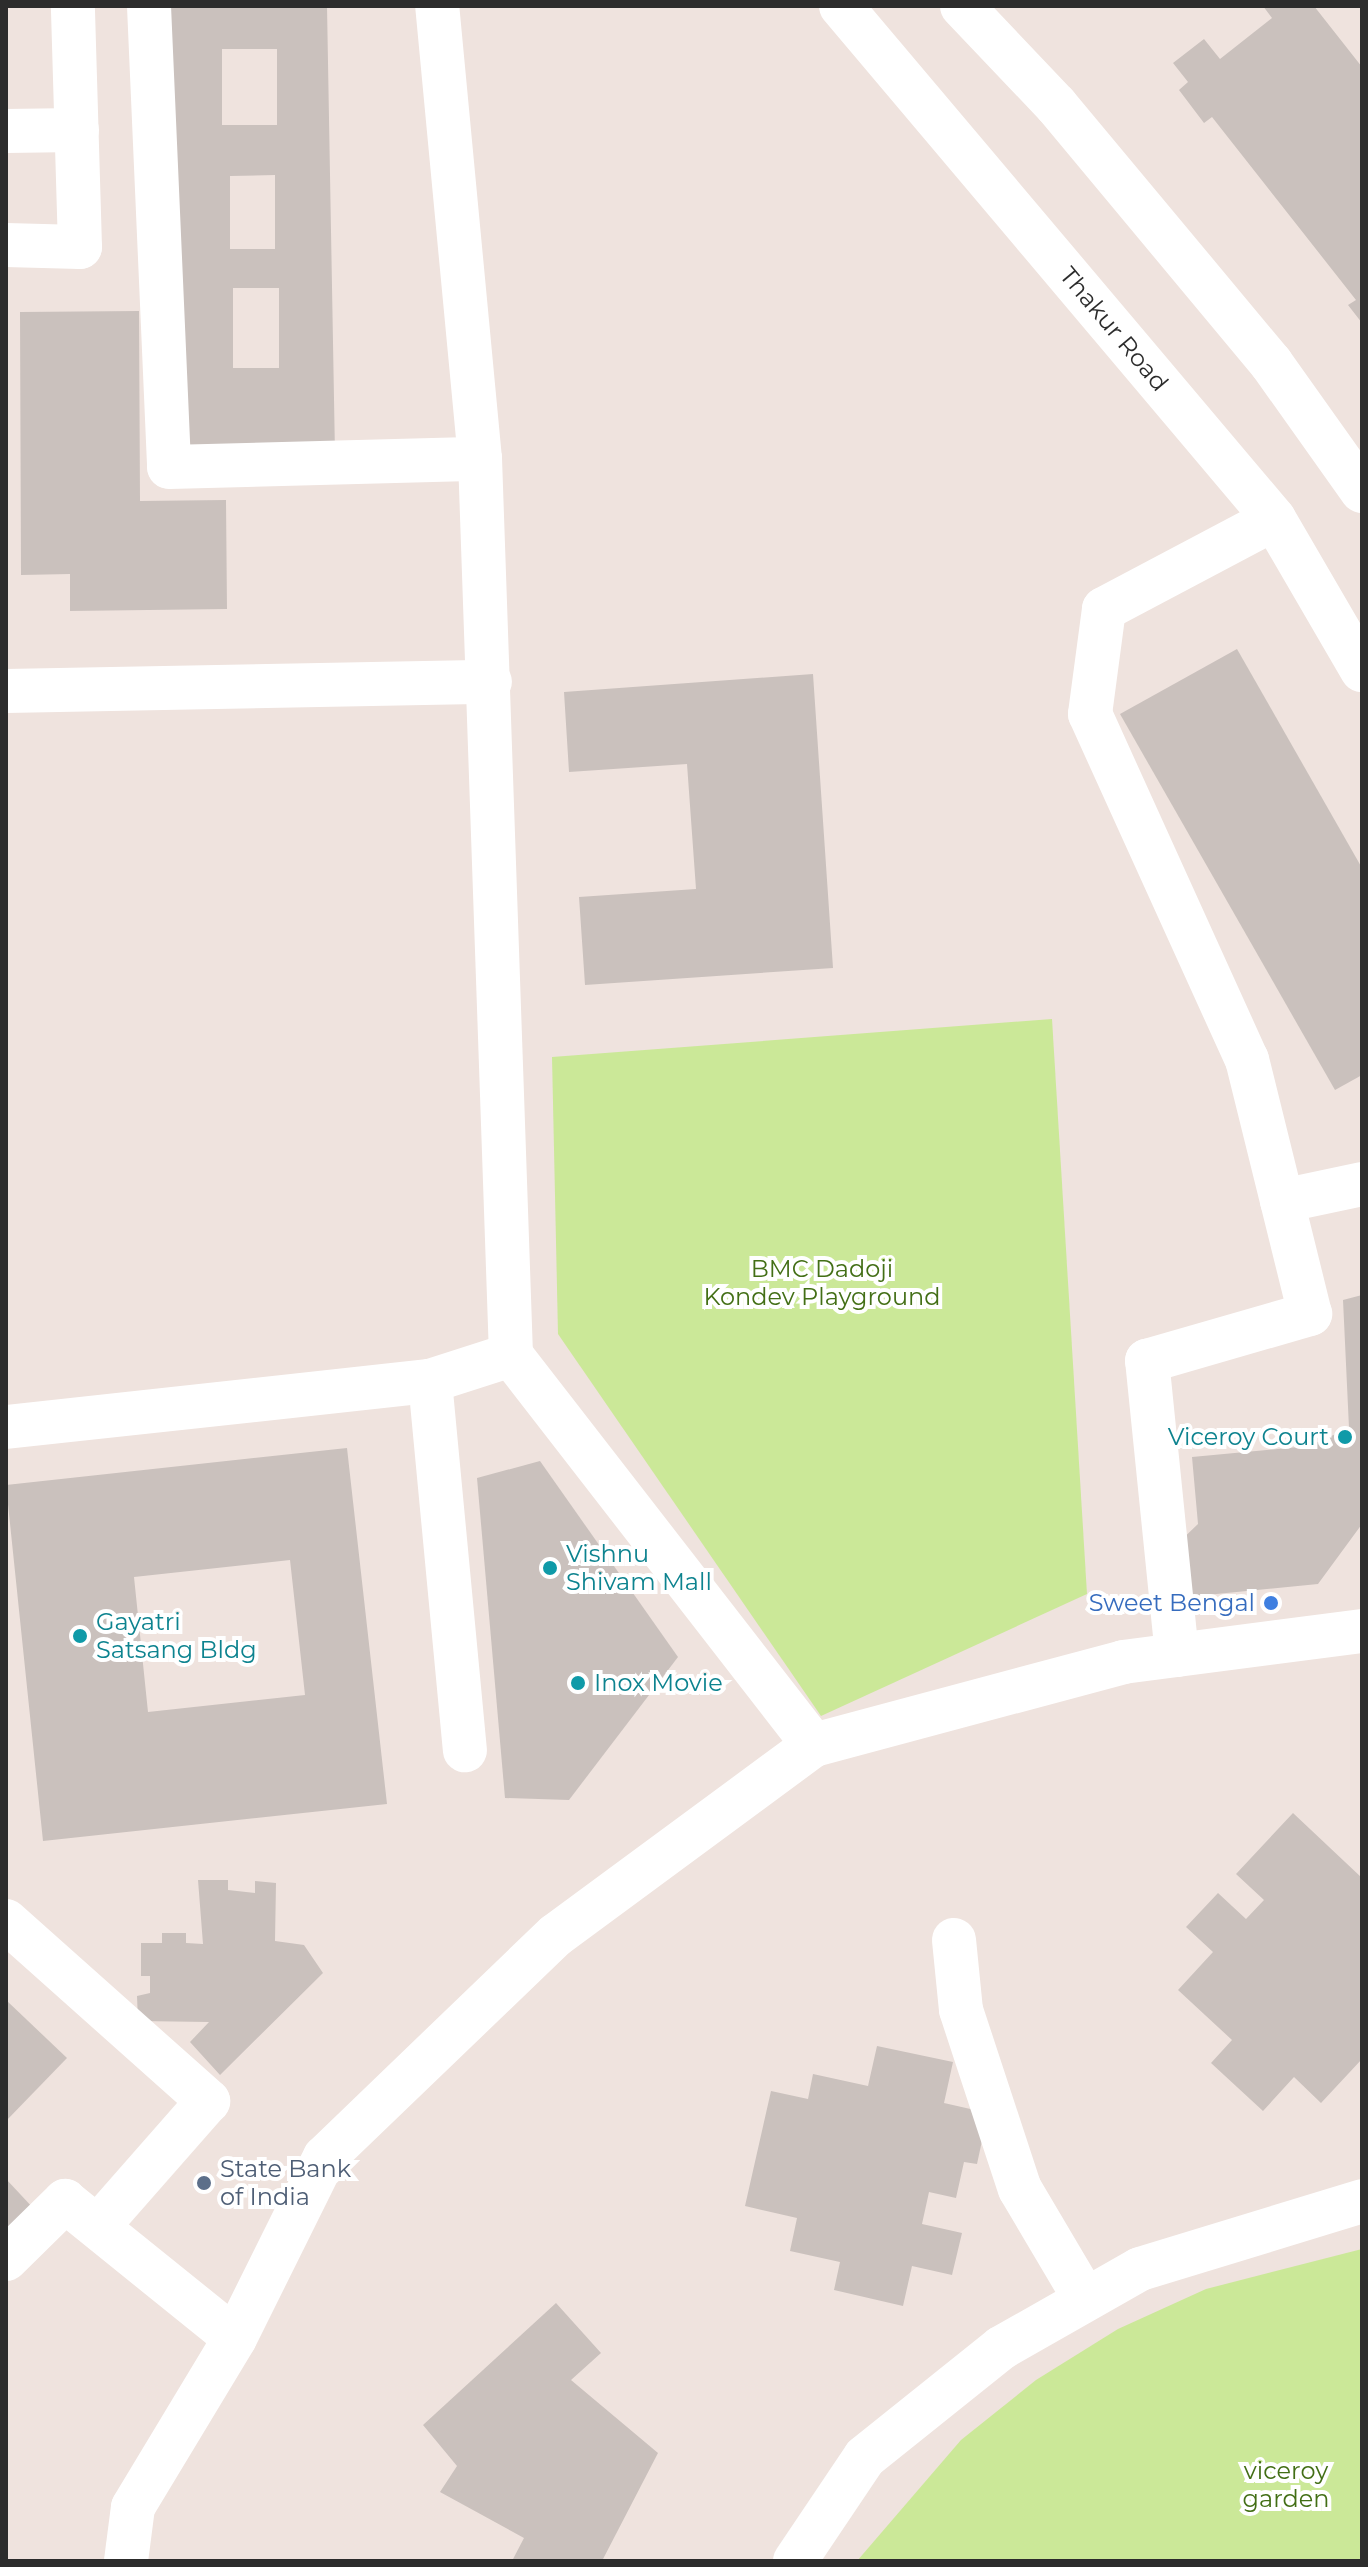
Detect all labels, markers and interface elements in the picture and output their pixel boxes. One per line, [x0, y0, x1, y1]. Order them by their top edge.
street label: Thakur Road [1054, 261, 1174, 397]
park label: BMC Dadoji Kondev Playground [703, 1255, 941, 1311]
place label: Viceroy Court [1168, 1423, 1329, 1451]
marker: Viceroy Court [1336, 1428, 1354, 1446]
place label: Vishnu Shivam Mall [566, 1540, 712, 1596]
marker: Vishnu Shivam Mall [541, 1559, 559, 1577]
place label: Sweet Bengal [1089, 1589, 1255, 1617]
marker: Sweet Bengal [1262, 1594, 1280, 1612]
place label: Gayatri Satsang Bldg [96, 1608, 257, 1664]
marker: Gayatri Satsang Bldg [71, 1627, 89, 1645]
place label: Inox Movie [594, 1669, 723, 1697]
marker: Inox Movie [569, 1674, 587, 1692]
place label: State Bank of India [220, 2155, 351, 2211]
marker: State Bank of India [195, 2174, 213, 2192]
park label: viceroy garden [1243, 2457, 1329, 2513]

